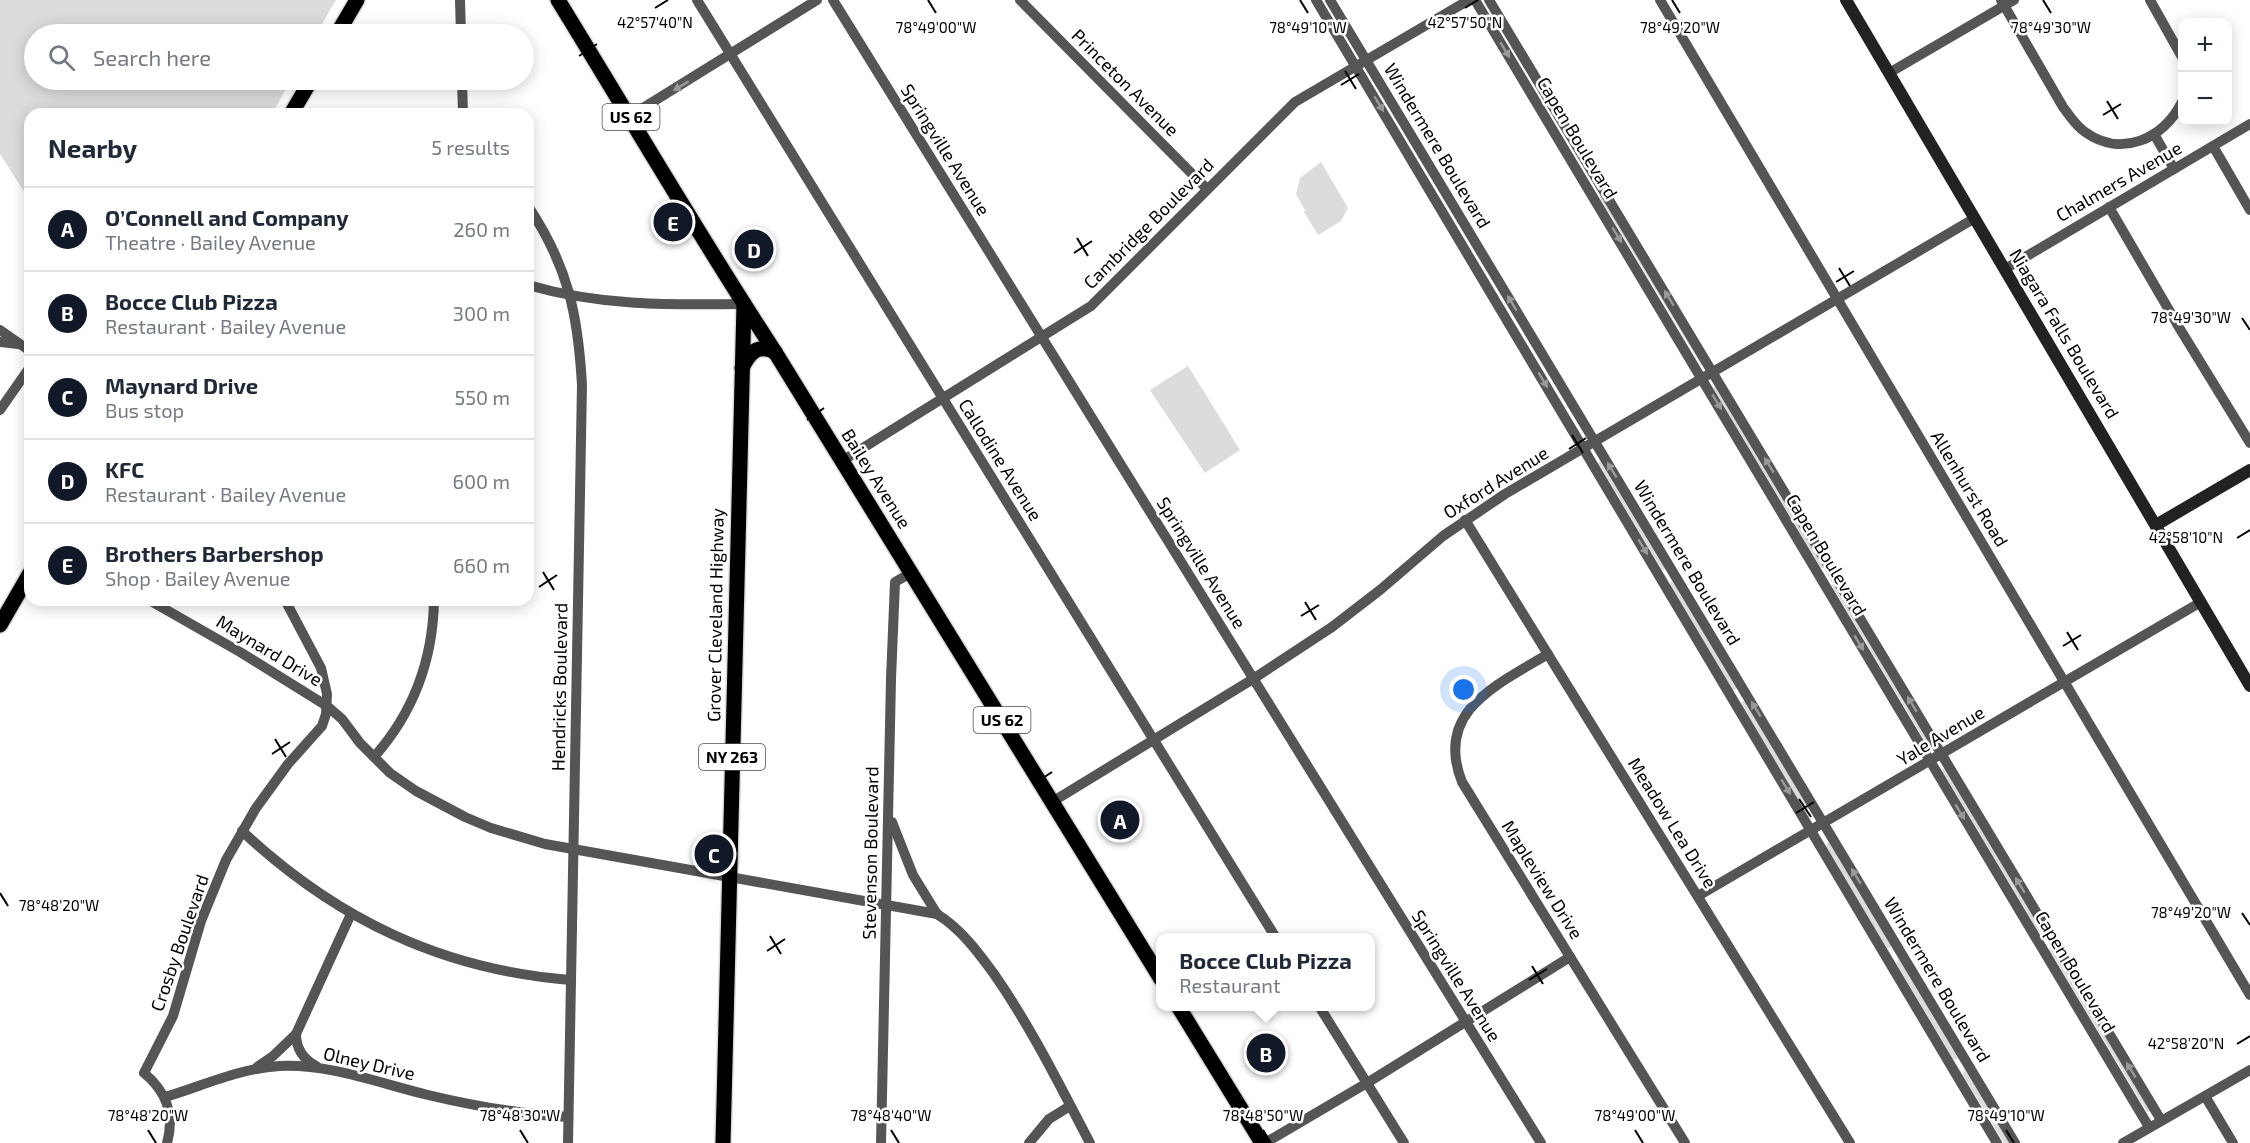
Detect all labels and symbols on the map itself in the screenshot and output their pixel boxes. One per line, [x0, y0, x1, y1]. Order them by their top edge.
text: 42°57'40"N [617, 13, 693, 31]
text: 42°57'50"N [1428, 13, 1502, 31]
text: 78°49'00"W [896, 18, 976, 36]
text: 78°49'10"W [1269, 18, 1347, 36]
text: 78°49'20"W [1640, 18, 1720, 36]
text: 78°49'30"W [2011, 18, 2091, 36]
street label: Princeton Avenue [1068, 24, 1184, 140]
one-way arrow [1500, 42, 1511, 58]
street label: Windermere Boulevard [1380, 59, 1496, 232]
street label: Capen Boulevard [1533, 73, 1623, 202]
one-way arrow [673, 80, 689, 91]
street label: Springville Avenue [897, 80, 995, 219]
one-way arrow [1373, 96, 1384, 112]
road number: US 62 [602, 104, 660, 130]
street label: Chalmers Avenue [2052, 136, 2185, 226]
street label: Cambridge Boulevard [1079, 154, 1218, 293]
pin: E [654, 200, 692, 244]
pin: D [734, 226, 774, 272]
one-way arrow [1611, 227, 1622, 243]
street label: Niagara Falls Boulevard [2005, 245, 2124, 422]
one-way arrow [1663, 290, 1674, 306]
one-way arrow [1506, 295, 1517, 311]
text: 78°49'30"W [2151, 308, 2231, 326]
one-way arrow [1538, 372, 1548, 389]
street label: Callodine Avenue [954, 394, 1047, 525]
one-way arrow [1711, 394, 1721, 411]
street label: Bailey Avenue [837, 425, 916, 532]
street label: Allenhurst Road [1927, 426, 2013, 550]
street label: Oxford Avenue [1439, 441, 1552, 523]
one-way arrow [1764, 456, 1774, 473]
one-way arrow [1606, 462, 1617, 478]
street label: Windermere Boulevard [1630, 476, 1746, 649]
street label: Capen Boulevard [1782, 490, 1872, 619]
street label: Springville Avenue [1153, 493, 1251, 632]
street label: Grover Cleveland Highway [702, 507, 728, 722]
text: 42°58'10"N [2149, 528, 2223, 546]
one-way arrow [1638, 539, 1648, 556]
street label: Hendricks Boulevard [547, 603, 571, 771]
street label: Maynard Drive [213, 610, 326, 690]
one-way arrow [1853, 635, 1864, 651]
your location [1449, 675, 1478, 704]
one-way arrow [1907, 696, 1918, 712]
one-way arrow [1751, 700, 1761, 717]
street label: Yale Avenue [1893, 700, 1988, 770]
road number: US 62 [974, 707, 1030, 733]
road number: NY 263 [699, 744, 765, 770]
street label: Meadow Lea Drive [1624, 753, 1722, 892]
street label: Stevenson Boulevard [857, 766, 883, 940]
one-way arrow [1780, 779, 1791, 795]
pin: A [1100, 798, 1140, 842]
one-way arrow [1954, 804, 1965, 820]
street label: Mapleview Drive [1497, 816, 1588, 943]
pin: C [694, 832, 734, 876]
one-way arrow [1851, 868, 1862, 884]
street label: Crosby Boulevard [145, 871, 213, 1014]
one-way arrow [2015, 877, 2026, 893]
street label: Windermere Boulevard [1880, 893, 1996, 1066]
text: 78°48'20"W [19, 896, 99, 914]
text: 78°49'20"W [2151, 903, 2231, 921]
street label: Springville Avenue [1408, 906, 1506, 1045]
street label: Capen Boulevard [2031, 907, 2121, 1036]
pin: B [1246, 1030, 1286, 1076]
text: 42°58'20"N [2148, 1034, 2224, 1052]
street label: Olney Drive [321, 1042, 417, 1084]
one-way arrow [2126, 1062, 2137, 1078]
text: 78°48'20"W [108, 1106, 188, 1124]
text: 78°48'30"W [480, 1106, 560, 1124]
text: 78°48'40"W [850, 1106, 932, 1124]
text: 78°48'50"W [1223, 1106, 1303, 1124]
text: 78°49'00"W [1595, 1106, 1675, 1124]
text: 78°49'10"W [1967, 1106, 2045, 1124]

